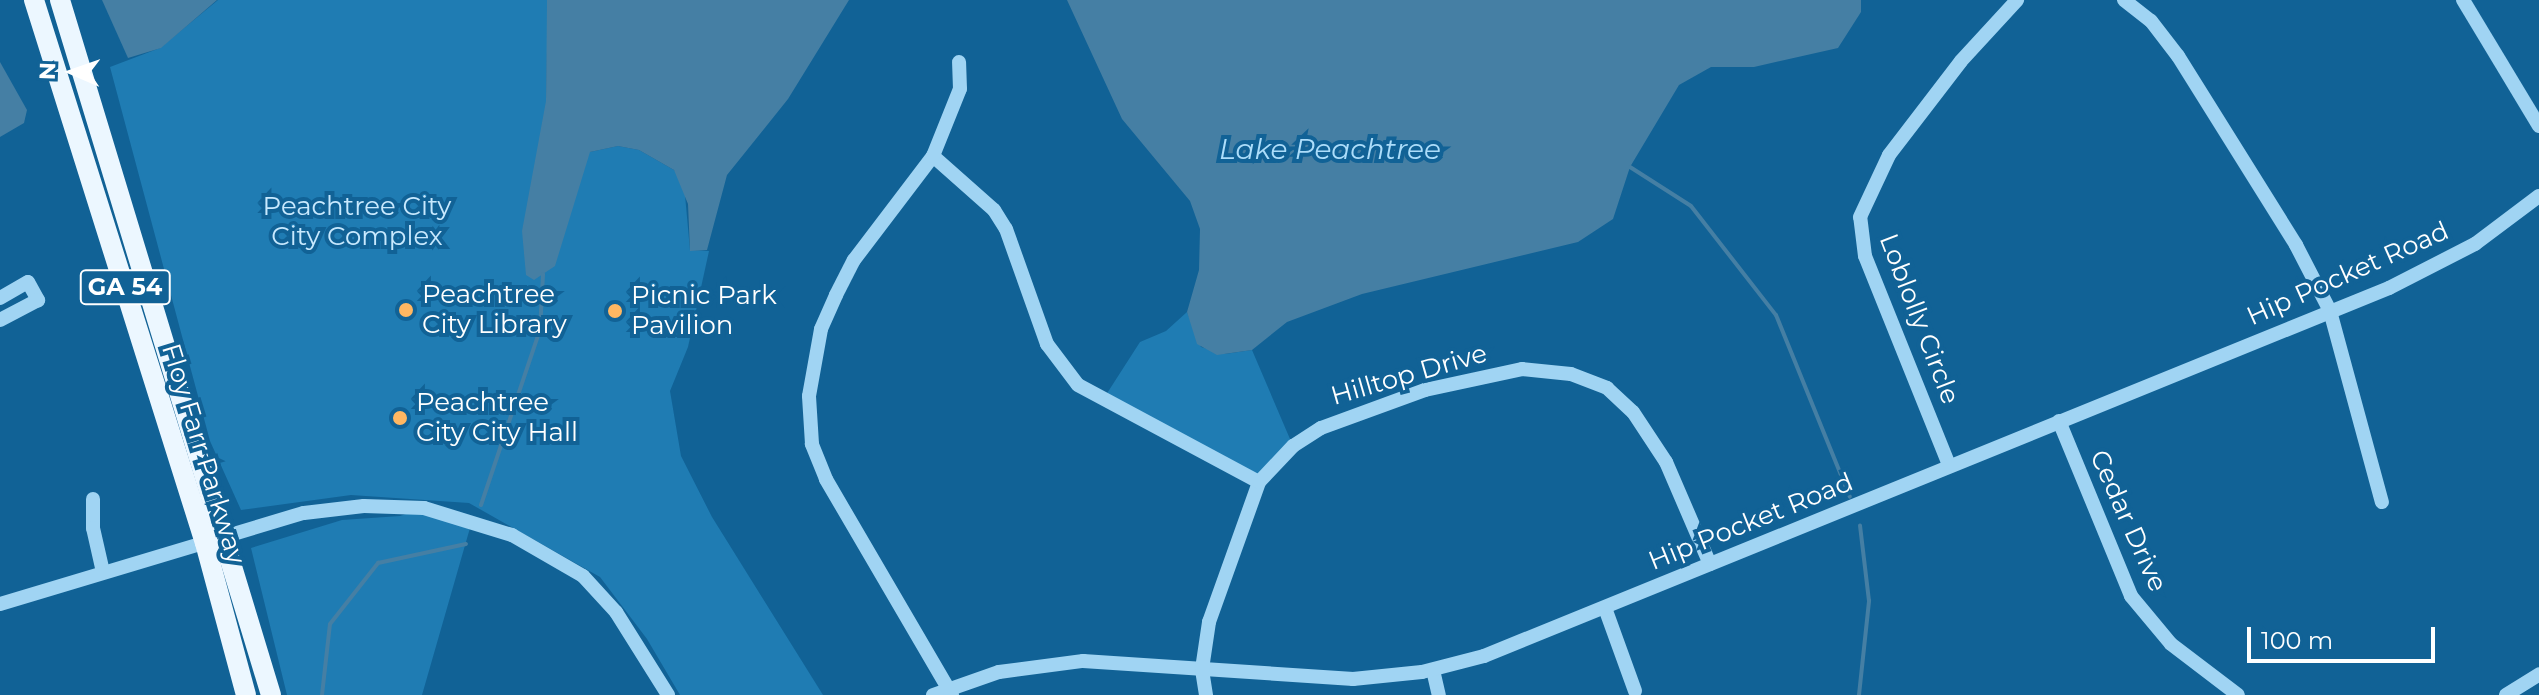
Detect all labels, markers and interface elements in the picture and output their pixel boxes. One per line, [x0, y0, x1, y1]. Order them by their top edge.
north arrow [32, 32, 112, 112]
text: N [34, 62, 61, 81]
water label: Lake Peachtree [1219, 132, 1441, 166]
park label: Peachtree City City Complex [263, 191, 451, 252]
street label: Hip Pocket Road [2242, 215, 2454, 333]
street label: Loblolly Circle [1872, 229, 1966, 409]
road number: GA 54 [79, 267, 171, 307]
place label: Peachtree City Library [422, 279, 567, 340]
place label: Picnic Park Pavilion [631, 280, 777, 342]
marker: Peachtree City Library [397, 301, 415, 319]
marker: Picnic Park Pavilion [606, 302, 624, 320]
street label: Hilltop Drive [1327, 338, 1491, 412]
street label: Floy Farr Parkway [155, 340, 251, 568]
place label: Peachtree City City Hall [416, 387, 578, 448]
marker: Peachtree City City Hall [391, 409, 409, 427]
street label: Cedar Drive [2083, 445, 2173, 597]
street label: Hip Pocket Road [1644, 467, 1858, 577]
scale bar [2251, 611, 2439, 661]
text: 100 m [2261, 626, 2333, 655]

